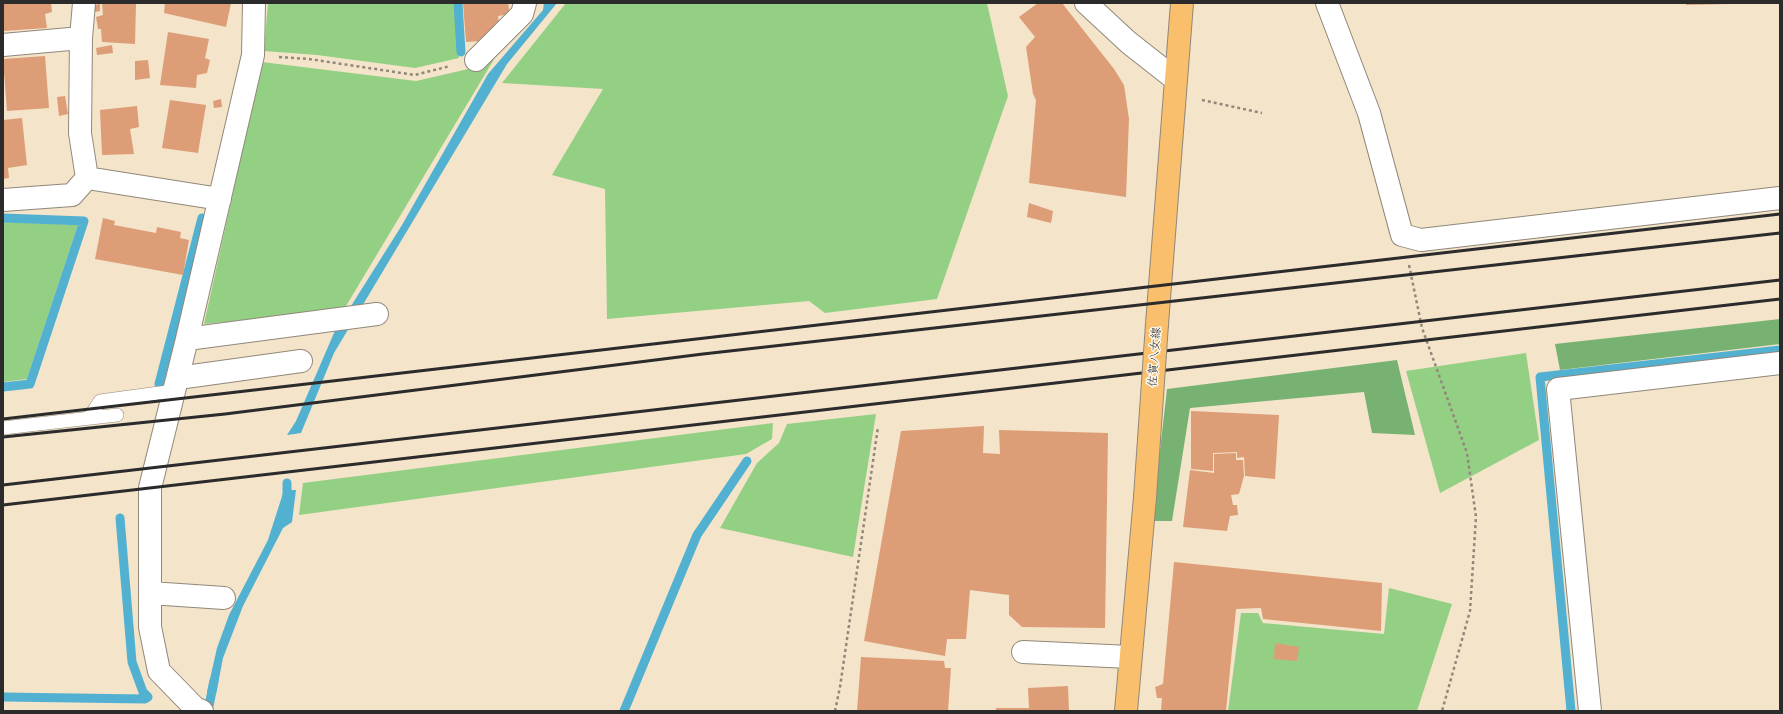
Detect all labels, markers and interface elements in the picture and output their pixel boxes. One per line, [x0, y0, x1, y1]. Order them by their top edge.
street label: 佐賀八女線 [1146, 327, 1164, 387]

